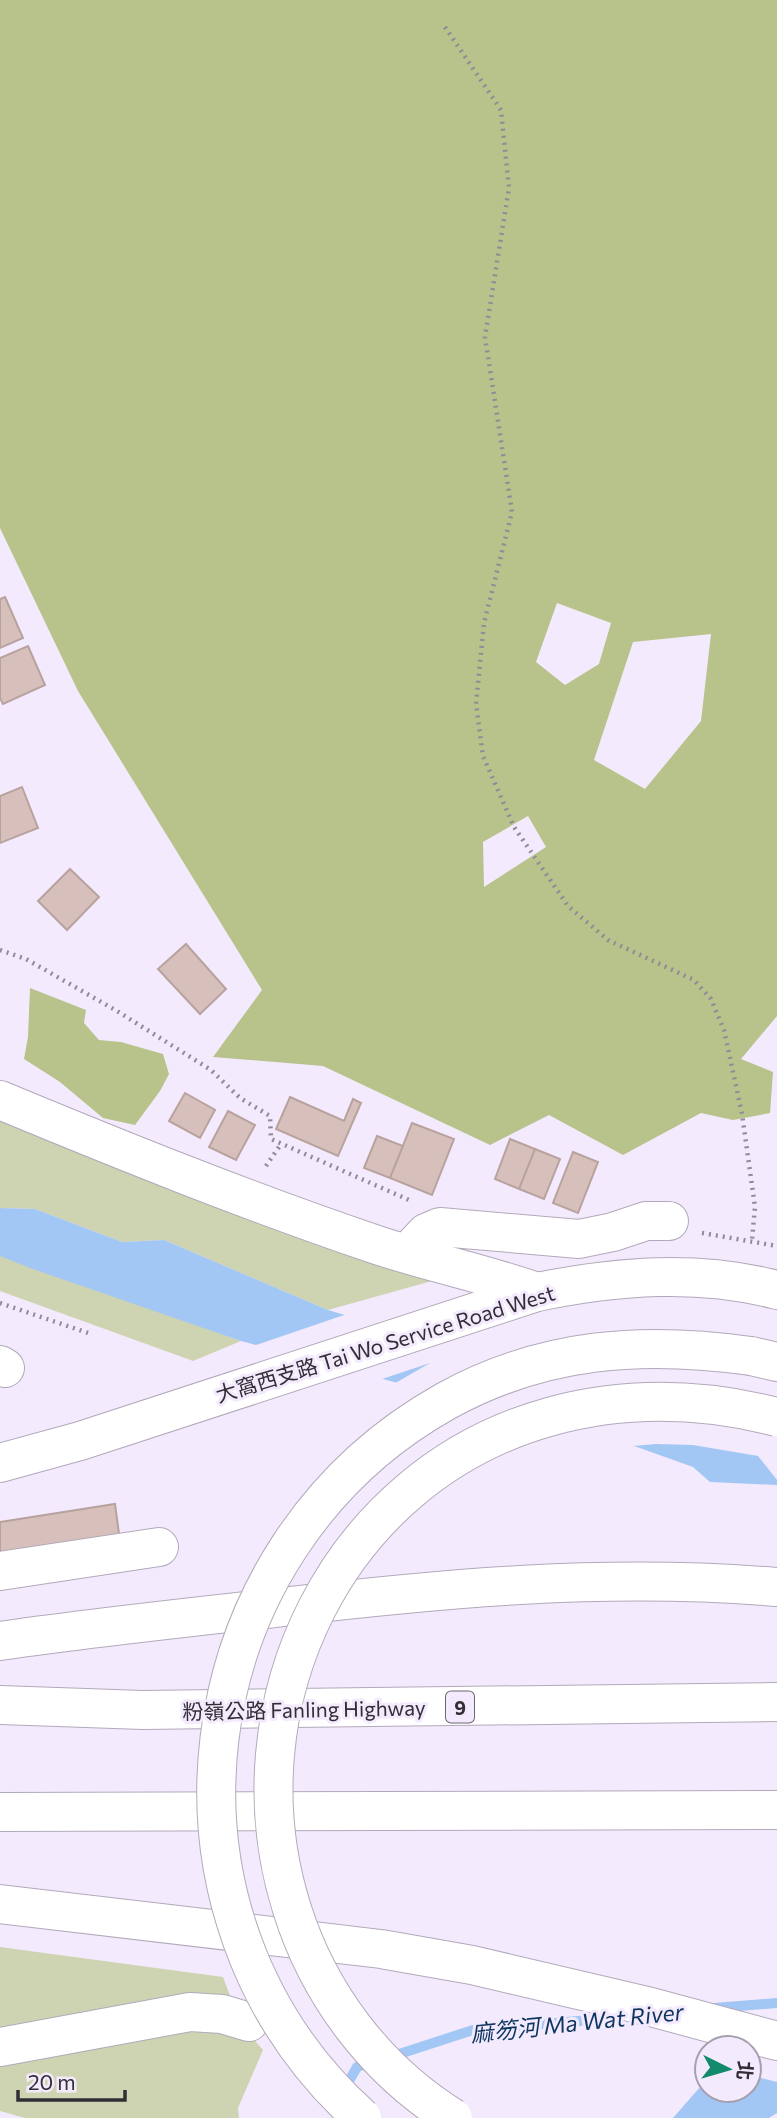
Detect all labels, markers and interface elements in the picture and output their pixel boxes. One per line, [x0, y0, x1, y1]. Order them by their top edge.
street label: 大窩西支路 Tai Wo Service Road West [212, 1279, 558, 1407]
road number: 9 [446, 1692, 474, 1722]
street label: 粉嶺公路 Fanling Highway [182, 1694, 426, 1724]
water label: 麻笏河 Ma Wat River [469, 1997, 686, 2047]
north arrow [693, 2034, 763, 2104]
scale bar [18, 2058, 124, 2102]
text: 北 [733, 2060, 758, 2081]
text: 20 m [28, 2069, 76, 2094]

